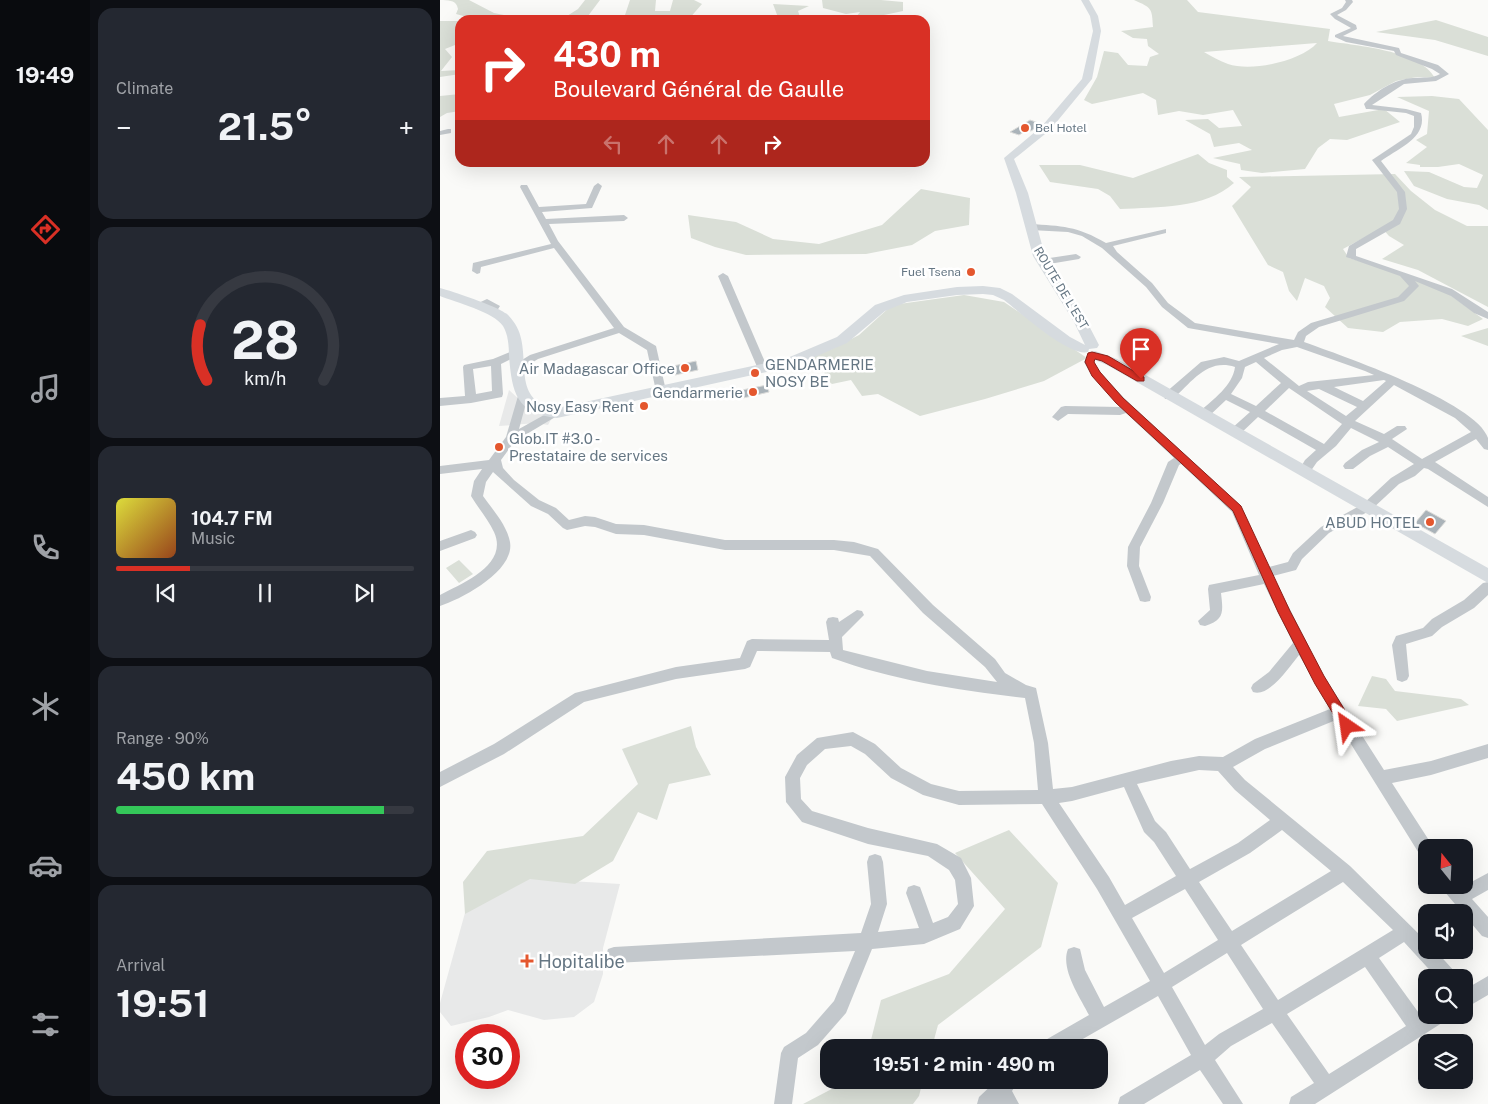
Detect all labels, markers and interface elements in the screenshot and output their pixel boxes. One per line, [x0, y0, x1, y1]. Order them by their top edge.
text: 430 m [553, 34, 661, 75]
icon: right [470, 35, 535, 100]
text: 19:49 [16, 62, 74, 88]
text: Boulevard Général de Gaulle [553, 76, 844, 102]
text: Climate [116, 79, 173, 98]
text: 21.5° [218, 104, 312, 149]
text: − [116, 111, 132, 144]
text: + [398, 111, 414, 144]
place label: Bel Hotel [1035, 121, 1087, 135]
marker: Bel Hotel [1019, 122, 1031, 134]
icon: left [599, 130, 627, 158]
icon: ahead [652, 130, 680, 158]
icon: ahead [705, 130, 733, 158]
icon: right [758, 130, 786, 158]
icon: directions [28, 212, 63, 247]
street label: ROUTE DE L'EST [1031, 244, 1091, 332]
place label: Fuel Tsena [901, 265, 961, 279]
marker: Fuel Tsena [965, 266, 977, 278]
text: 28 [231, 310, 299, 371]
pin [1120, 328, 1162, 379]
icon: arrive [1127, 335, 1155, 363]
place label: GENDARMERIE NOSY BE [765, 356, 874, 390]
place label: Air Madagascar Office [519, 360, 675, 377]
marker: Air Madagascar Office [679, 362, 691, 374]
marker: GENDARMERIE NOSY BE [749, 367, 761, 379]
text: km/h [244, 368, 286, 389]
icon: music [28, 371, 63, 406]
place label: Gendarmerie [652, 384, 743, 401]
marker: Gendarmerie [747, 386, 759, 398]
place label: Nosy Easy Rent [526, 398, 634, 415]
marker: Nosy Easy Rent [638, 400, 650, 412]
place label: Glob.IT #3.0 - Prestataire de services [509, 430, 668, 464]
marker: Glob.IT #3.0 - Prestataire de services [493, 441, 505, 453]
text: 104.7 FM [191, 507, 273, 529]
place label: ABUD HOTEL [1325, 514, 1420, 531]
marker: ABUD HOTEL [1424, 516, 1436, 528]
text: Music [191, 529, 235, 548]
icon: phone [28, 530, 63, 565]
icon: previous [152, 579, 180, 607]
icon: pause [251, 579, 279, 607]
icon: next [350, 579, 378, 607]
icon: climate [28, 689, 63, 724]
position arrow [1320, 699, 1372, 751]
text: Range · 90% [116, 729, 209, 748]
text: 450 km [116, 754, 255, 799]
north arrow [1418, 839, 1472, 894]
map controls [1418, 839, 1473, 1089]
icon: car [28, 848, 63, 883]
button: sound [1418, 904, 1473, 959]
place label: Hopitalibe [538, 951, 625, 972]
marker: Hopitalibe [520, 954, 534, 968]
text: Arrival [116, 956, 165, 975]
button: search [1418, 969, 1473, 1024]
text: 19:51 [116, 981, 209, 1026]
icon: filters [28, 1007, 63, 1042]
speed limit sign: 30 [455, 1024, 520, 1089]
button: layers [1418, 1034, 1473, 1089]
text: 19:51 · 2 min · 490 m [873, 1053, 1055, 1075]

